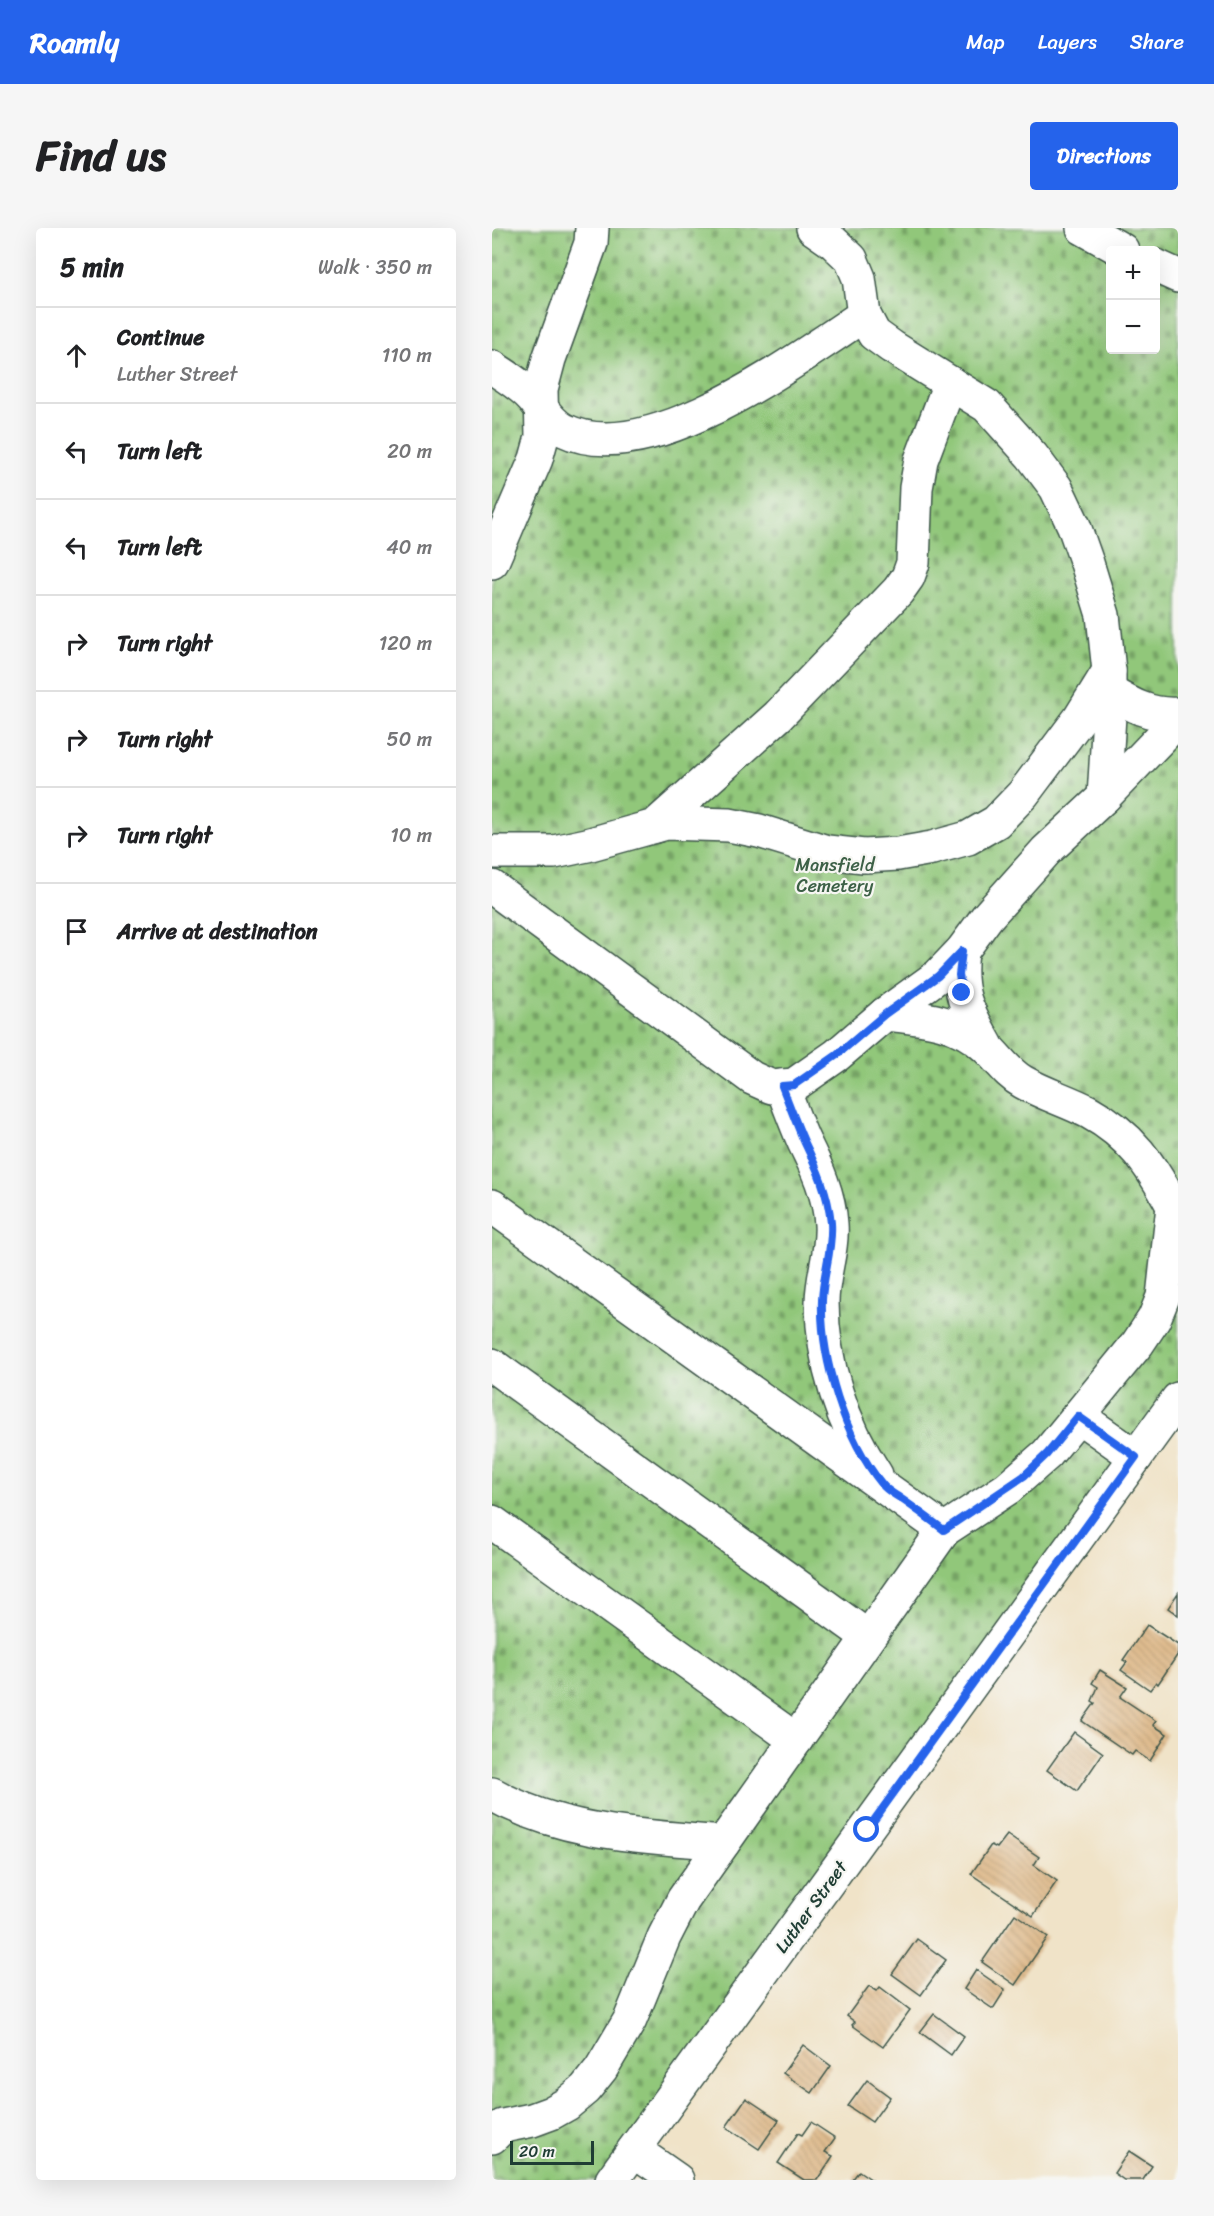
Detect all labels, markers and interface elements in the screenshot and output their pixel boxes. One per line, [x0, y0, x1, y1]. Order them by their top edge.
text: Roamly [30, 18, 119, 67]
text: Map [966, 23, 1005, 61]
text: Layers [1038, 23, 1097, 61]
text: Share [1130, 23, 1184, 61]
text: Find us [36, 119, 166, 193]
button: Directions [1030, 122, 1178, 190]
text: 5 min [60, 244, 124, 290]
map controls [1106, 246, 1160, 354]
button: + [1106, 246, 1160, 300]
text: Walk · 350 m [318, 250, 432, 285]
button: − [1106, 300, 1160, 354]
text: Continue [117, 318, 205, 357]
text: 110 m [382, 338, 432, 373]
icon: ahead [60, 339, 93, 372]
text: Luther Street [117, 357, 237, 392]
text: Turn left [117, 432, 202, 471]
text: 20 m [387, 434, 432, 469]
icon: left [60, 435, 93, 468]
text: Turn left [117, 528, 202, 567]
text: 40 m [386, 530, 432, 565]
icon: left [60, 531, 93, 564]
text: Turn right [117, 624, 212, 663]
text: 120 m [379, 626, 432, 661]
icon: right [60, 627, 93, 660]
text: Turn right [117, 720, 212, 759]
text: 50 m [387, 722, 432, 757]
icon: right [60, 723, 93, 756]
text: Turn right [117, 816, 212, 855]
text: 10 m [390, 818, 432, 853]
icon: right [60, 819, 93, 852]
park label: Mansfield Cemetery [796, 849, 876, 902]
text: Arrive at destination [117, 912, 318, 951]
icon: arrive [60, 915, 93, 948]
route end [948, 979, 974, 1005]
route start [853, 1816, 879, 1842]
street label: Luther Street [766, 1853, 856, 1960]
text: 20 m [519, 2137, 555, 2166]
scale bar [510, 2138, 594, 2166]

